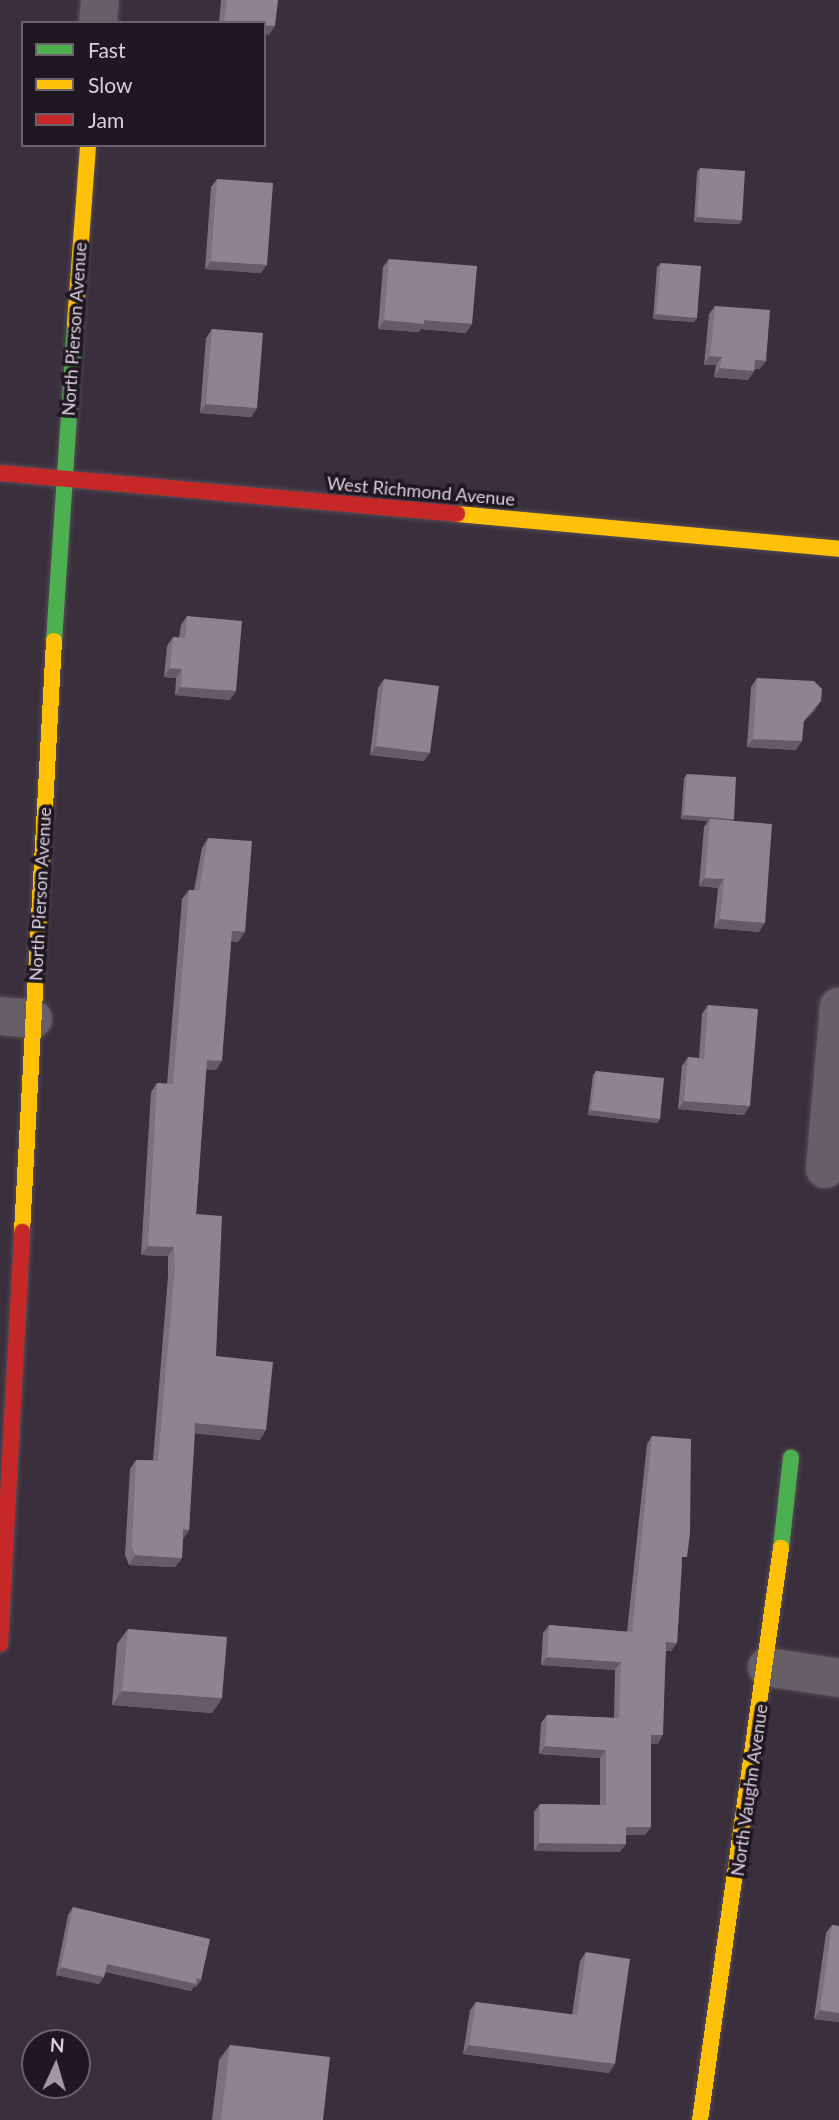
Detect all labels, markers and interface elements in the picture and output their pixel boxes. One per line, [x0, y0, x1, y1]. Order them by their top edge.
legend [21, 21, 266, 147]
text: Fast [88, 37, 125, 62]
text: Slow [88, 72, 132, 97]
text: Jam [88, 107, 124, 132]
street label: North Pierson Avenue [57, 241, 91, 417]
street label: West Richmond Avenue [326, 472, 516, 510]
street label: North Pierson Avenue [25, 806, 55, 982]
street label: North Vaughn Avenue [726, 1702, 772, 1878]
north arrow [21, 2029, 91, 2099]
text: N [49, 2033, 65, 2057]

